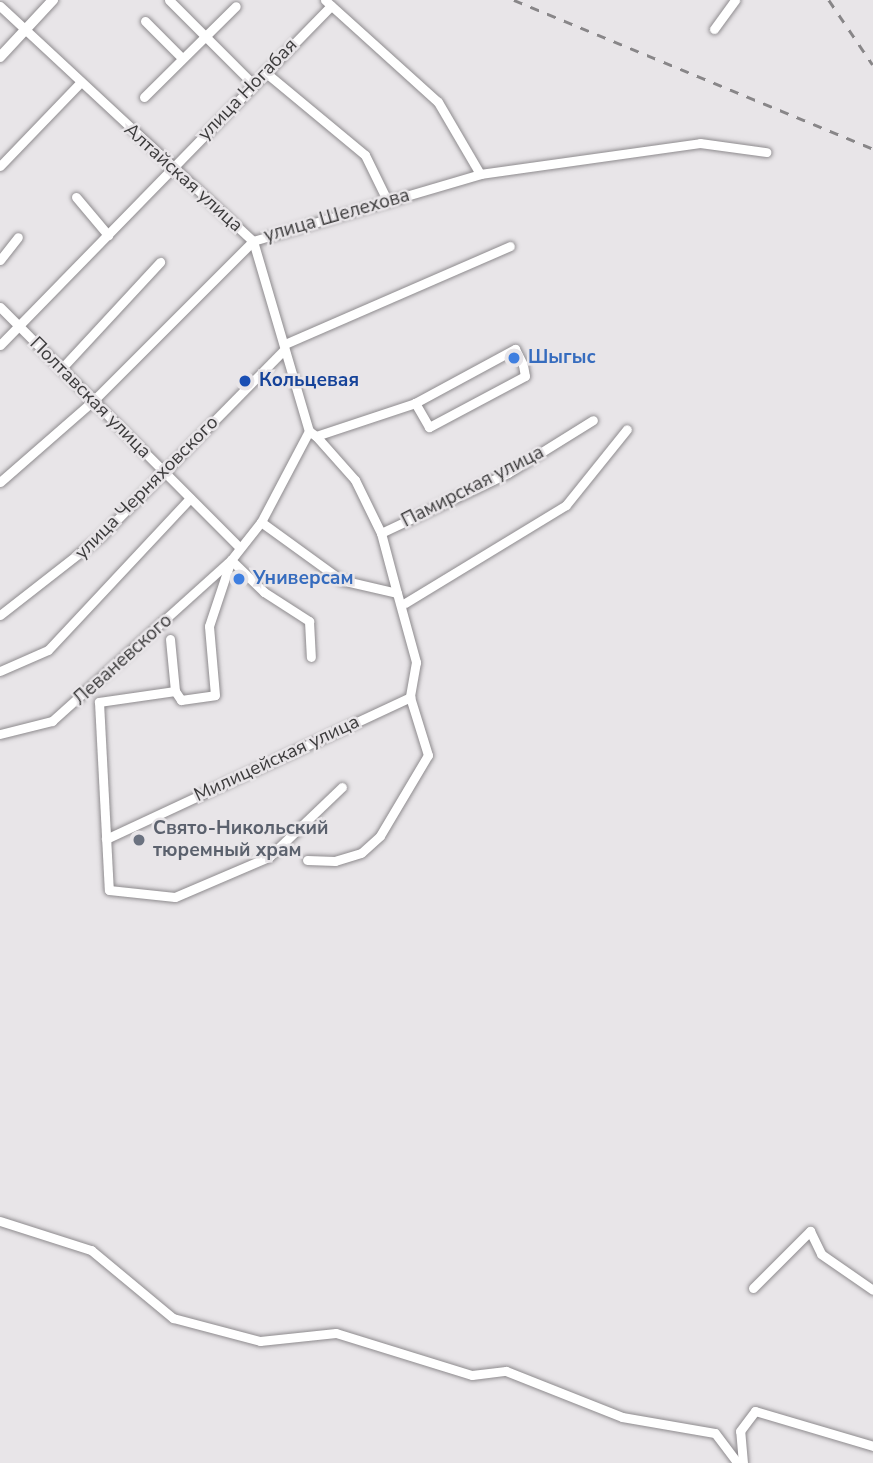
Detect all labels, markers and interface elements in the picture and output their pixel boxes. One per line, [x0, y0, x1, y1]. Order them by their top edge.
street label: улица Ногабая [194, 34, 302, 146]
street label: Алтайская улица [119, 119, 247, 237]
street label: улица Шелехова [261, 184, 413, 248]
street label: Полтавская улица [25, 333, 155, 463]
place label: Шыгыс [528, 347, 596, 369]
marker: Шыгыс [506, 350, 522, 366]
place label: Кольцевая [259, 370, 359, 392]
marker: Кольцевая [237, 373, 253, 389]
street label: улица Черняховского [71, 412, 223, 564]
street label: Памирская улица [398, 441, 548, 533]
place label: Универсам [253, 568, 354, 590]
marker: Универсам [231, 571, 247, 587]
street label: Леваневского [69, 610, 177, 710]
street label: Милицейская улица [191, 711, 363, 807]
place label: Свято-Никольский тюремный храм [153, 818, 328, 862]
marker: Свято-Никольский тюремный храм [131, 832, 147, 848]

